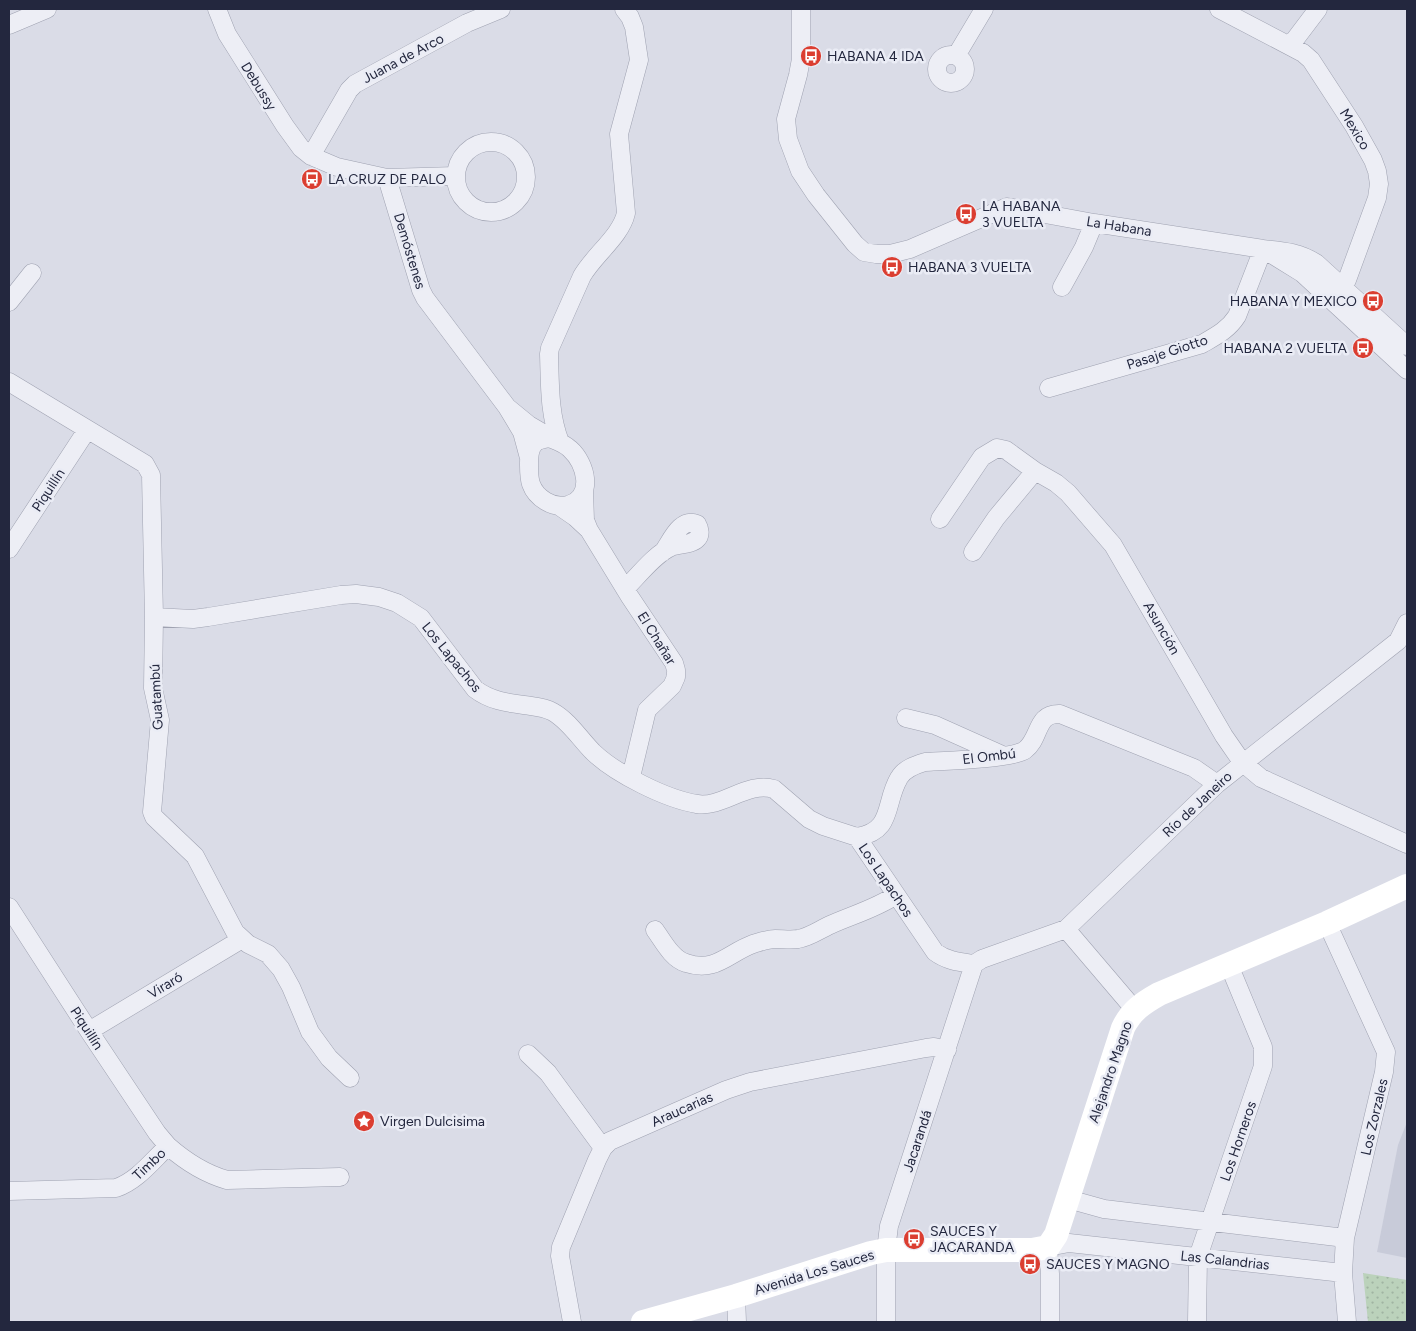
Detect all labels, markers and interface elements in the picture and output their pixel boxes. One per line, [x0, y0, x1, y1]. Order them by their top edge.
street label: Juana de Arco [360, 30, 447, 87]
bus stop icon: HABANA 4 IDA [799, 44, 823, 68]
place label: HABANA 4 IDA [827, 48, 924, 65]
street label: Debussy [237, 59, 280, 114]
street label: Mexico [1336, 106, 1373, 153]
bus stop icon: LA CRUZ DE PALO [300, 167, 324, 191]
place label: LA CRUZ DE PALO [328, 171, 446, 188]
place label: LA HABANA 3 VUELTA [982, 198, 1061, 231]
bus stop icon: LA HABANA 3 VUELTA [954, 202, 978, 226]
street label: Demóstenes [390, 211, 429, 291]
street label: La Habana [1085, 213, 1153, 240]
bus stop icon: HABANA 3 VUELTA [880, 255, 904, 279]
place label: HABANA 3 VUELTA [908, 259, 1032, 276]
bus stop icon: HABANA Y MEXICO [1361, 289, 1385, 313]
place label: HABANA Y MEXICO [1230, 293, 1357, 310]
street label: Pasaje Giotto [1124, 331, 1210, 374]
bus stop icon: HABANA 2 VUELTA [1351, 336, 1375, 360]
place label: HABANA 2 VUELTA [1224, 340, 1348, 357]
street label: Piquillín [28, 465, 69, 515]
street label: Asunción [1140, 599, 1184, 658]
street label: El Chañar [634, 609, 680, 668]
street label: Los Lapachos [418, 619, 485, 696]
street label: Guatambú [146, 664, 167, 730]
street label: El Ombú [961, 745, 1017, 768]
street label: Río de Janeiro [1159, 768, 1236, 841]
street label: Los Lapachos [855, 840, 916, 920]
street label: Viraró [145, 968, 186, 1002]
street label: Piquillín [66, 1004, 107, 1053]
street label: Alejandro Magno [1085, 1019, 1136, 1125]
street label: Los Zorzales [1357, 1077, 1392, 1157]
street label: Araucarias [649, 1088, 716, 1131]
street label: Los Horneros [1217, 1099, 1260, 1183]
street label: Jacarandá [899, 1108, 935, 1174]
place icon: Virgen Dulcisima [352, 1109, 376, 1133]
place label: Virgen Dulcisima [380, 1113, 485, 1130]
street label: Timbo [129, 1145, 169, 1184]
place label: SAUCES Y JACARANDA [930, 1223, 1015, 1256]
bus stop icon: SAUCES Y JACARANDA [902, 1227, 926, 1251]
street label: Avenida Los Sauces [752, 1246, 876, 1299]
street label: Las Calandrias [1180, 1247, 1270, 1274]
bus stop icon: SAUCES Y MAGNO [1018, 1252, 1042, 1276]
place label: SAUCES Y MAGNO [1046, 1256, 1170, 1273]

